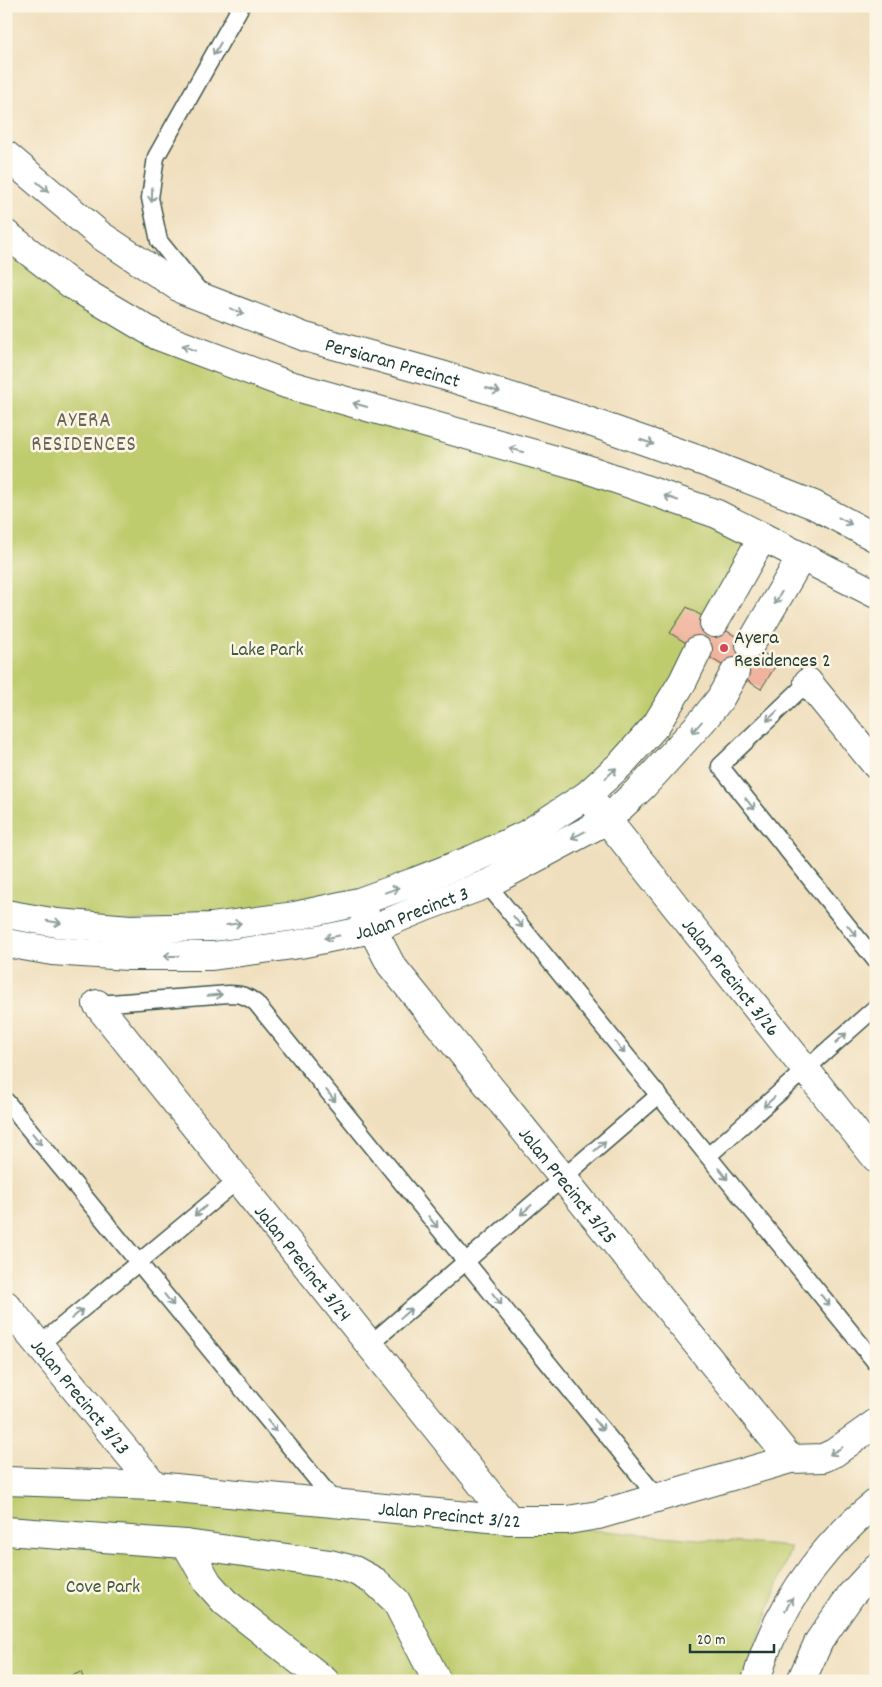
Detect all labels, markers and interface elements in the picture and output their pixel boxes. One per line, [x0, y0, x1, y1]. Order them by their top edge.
one-way arrow [212, 41, 222, 55]
one-way arrow [37, 181, 50, 192]
one-way arrow [147, 186, 156, 202]
one-way arrow [229, 307, 245, 316]
street label: Persiaran Precinct [321, 332, 463, 397]
one-way arrow [182, 342, 197, 352]
one-way arrow [484, 386, 500, 396]
one-way arrow [352, 400, 368, 410]
district label: AYERA RESIDENCES [31, 407, 137, 461]
one-way arrow [639, 437, 655, 447]
one-way arrow [508, 444, 524, 454]
one-way arrow [663, 493, 679, 503]
one-way arrow [837, 517, 852, 527]
one-way arrow [773, 591, 783, 606]
place label: Ayera Residences 2 [734, 625, 831, 676]
park label: Lake Park [230, 637, 304, 665]
marker: Ayera Residences 2 [718, 642, 730, 654]
one-way arrow [766, 710, 779, 722]
one-way arrow [692, 720, 703, 733]
one-way arrow [604, 767, 617, 779]
one-way arrow [745, 797, 756, 810]
one-way arrow [571, 831, 586, 840]
street label: Jalan Precinct 3 [353, 881, 473, 949]
one-way arrow [384, 885, 399, 894]
street label: Jalan Precinct 3/26 [674, 913, 785, 1044]
one-way arrow [512, 915, 523, 928]
one-way arrow [46, 918, 62, 928]
one-way arrow [225, 919, 241, 929]
one-way arrow [846, 924, 857, 937]
one-way arrow [325, 933, 341, 942]
one-way arrow [163, 951, 180, 961]
one-way arrow [207, 990, 223, 1000]
one-way arrow [834, 1032, 847, 1044]
one-way arrow [615, 1041, 626, 1054]
one-way arrow [325, 1089, 337, 1102]
one-way arrow [763, 1096, 776, 1108]
street label: Jalan Precinct 3/25 [510, 1122, 622, 1251]
one-way arrow [32, 1132, 43, 1145]
one-way arrow [593, 1141, 606, 1152]
one-way arrow [717, 1167, 728, 1180]
street label: Jalan Precinct 3/24 [246, 1200, 357, 1329]
one-way arrow [520, 1204, 533, 1215]
one-way arrow [194, 1206, 207, 1217]
one-way arrow [428, 1215, 439, 1228]
one-way arrow [164, 1293, 175, 1306]
one-way arrow [491, 1293, 502, 1306]
one-way arrow [819, 1293, 830, 1306]
one-way arrow [400, 1307, 413, 1319]
one-way arrow [70, 1308, 83, 1319]
street label: Jalan Precinct 3/23 [22, 1334, 135, 1462]
one-way arrow [267, 1419, 278, 1432]
one-way arrow [594, 1419, 605, 1432]
one-way arrow [830, 1447, 844, 1457]
street label: Jalan Precinct 3/22 [377, 1496, 521, 1537]
park label: Cove Park [66, 1574, 140, 1602]
one-way arrow [784, 1597, 794, 1612]
scale bar [690, 1622, 773, 1654]
text: 20 m [697, 1630, 725, 1652]

